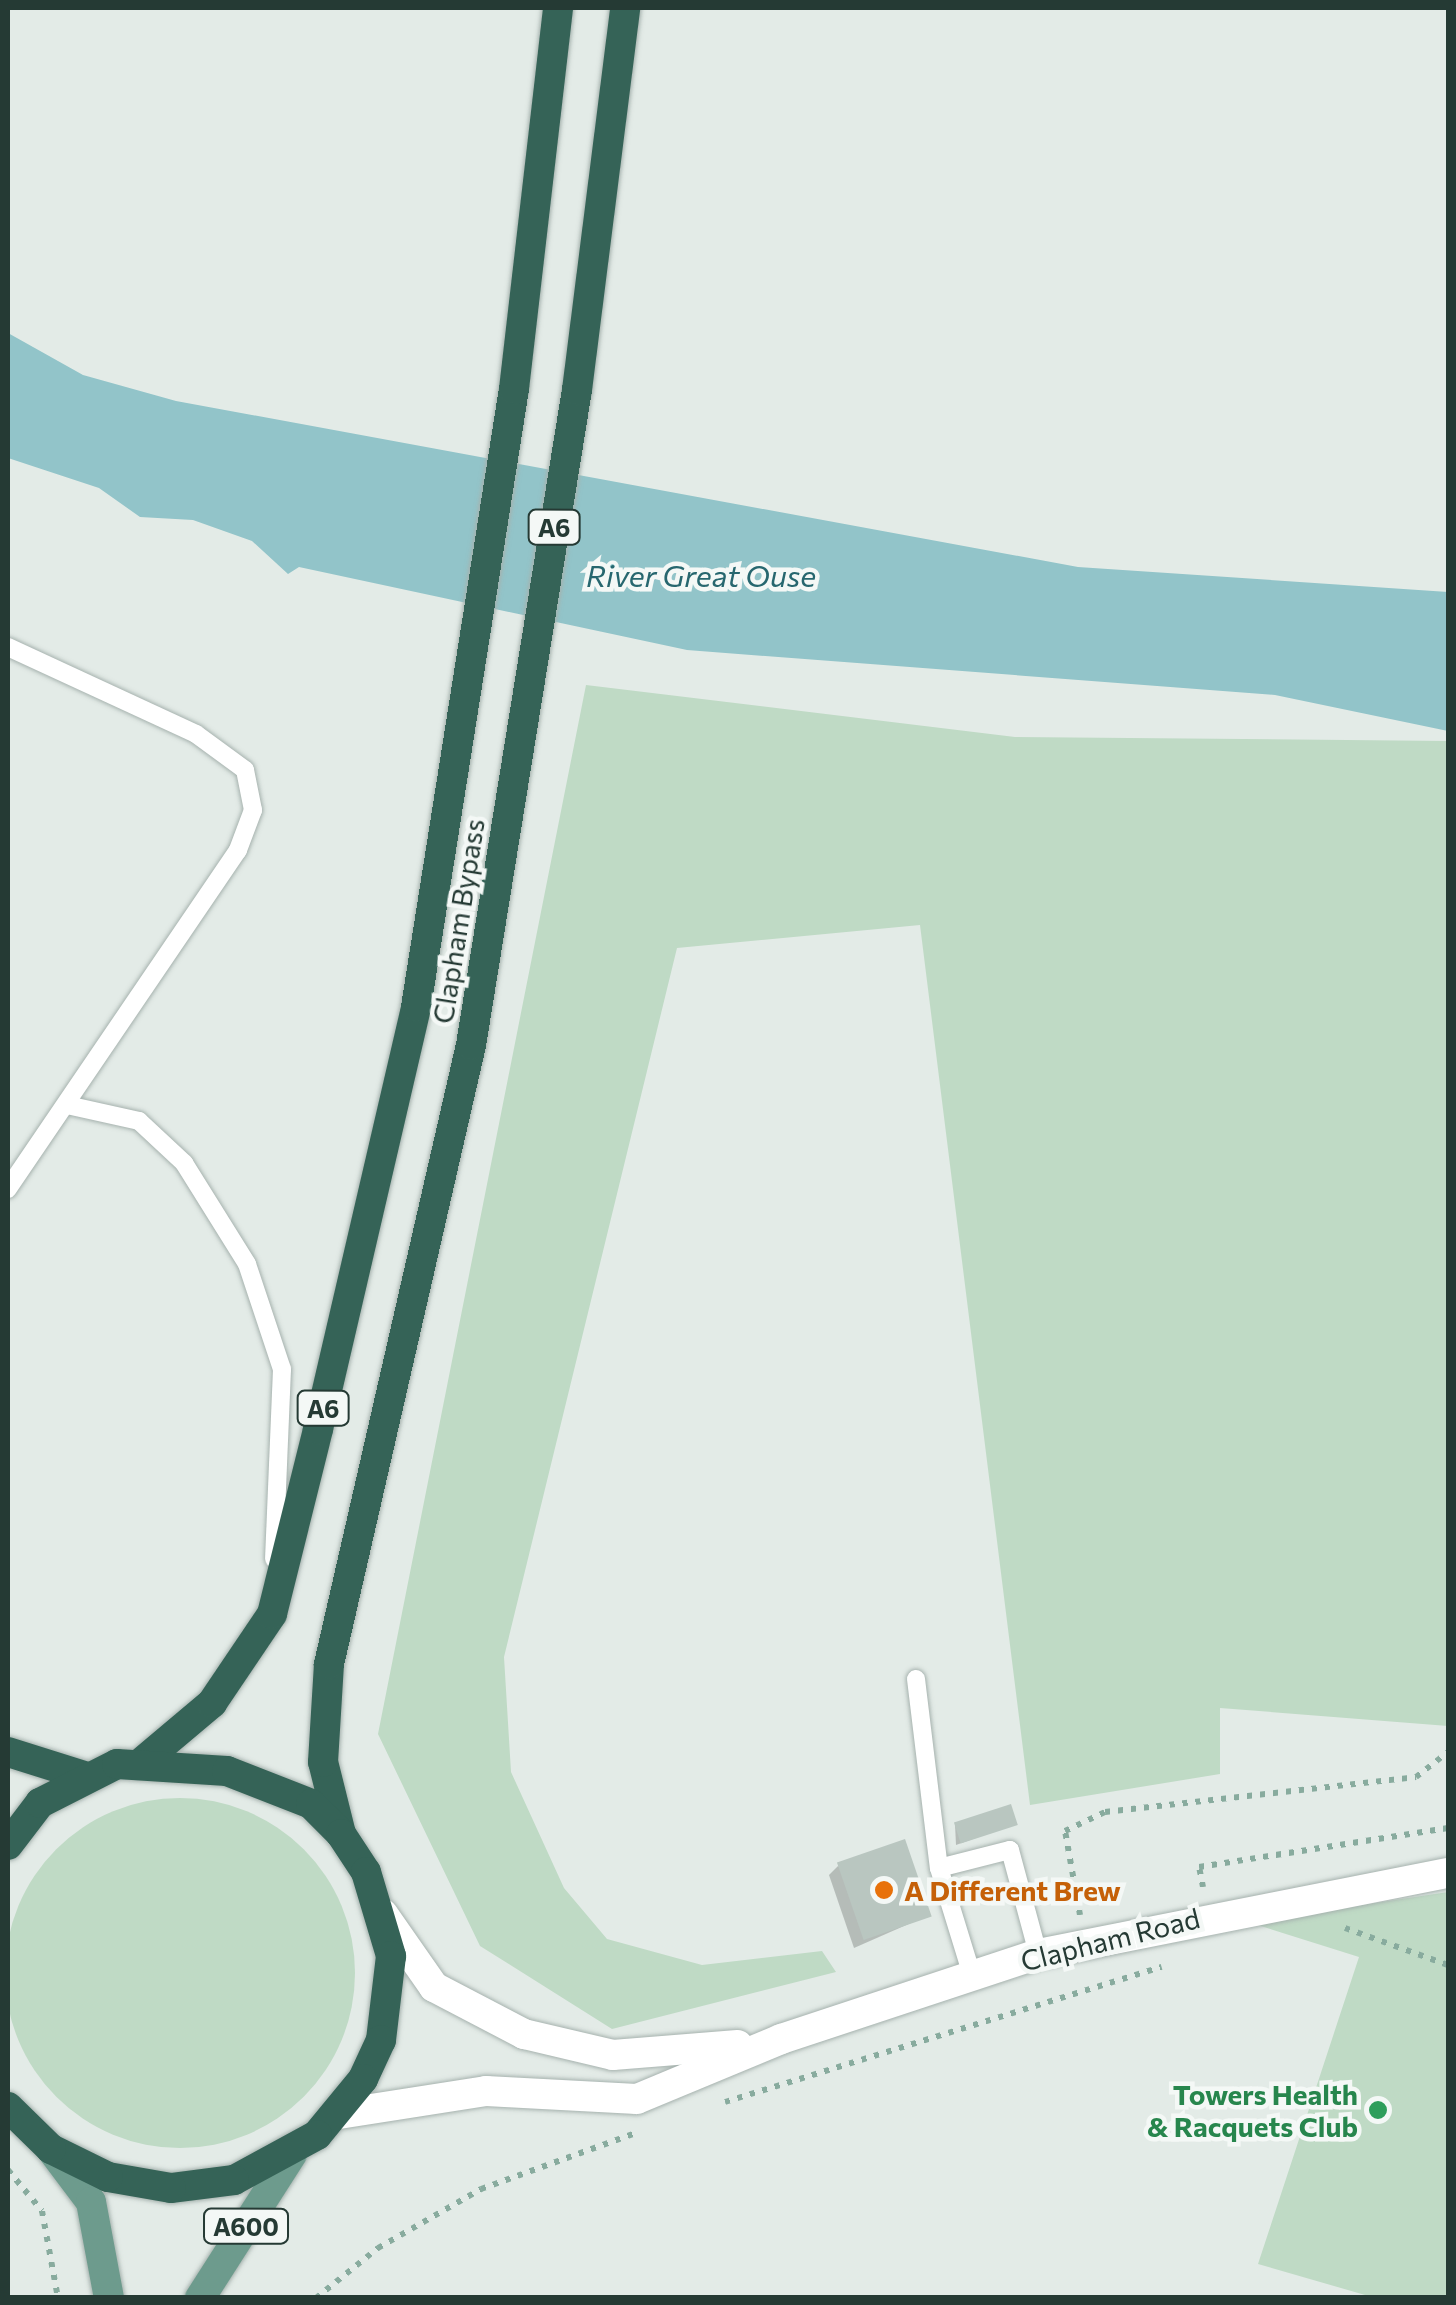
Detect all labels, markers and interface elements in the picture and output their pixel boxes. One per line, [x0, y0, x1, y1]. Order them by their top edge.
road number: A6 [526, 507, 582, 547]
water label: River Great Ouse [586, 557, 816, 593]
street label: Clapham Bypass [425, 816, 491, 1026]
road number: A6 [296, 1388, 350, 1428]
place label: A Different Brew [904, 1873, 1121, 1907]
marker: A Different Brew [873, 1879, 895, 1901]
street label: Clapham Road [1017, 1901, 1203, 1977]
place label: Towers Health & Racquets Club [1147, 2077, 1358, 2143]
marker: Towers Health & Racquets Club [1367, 2099, 1389, 2121]
road number: A600 [201, 2206, 291, 2246]

